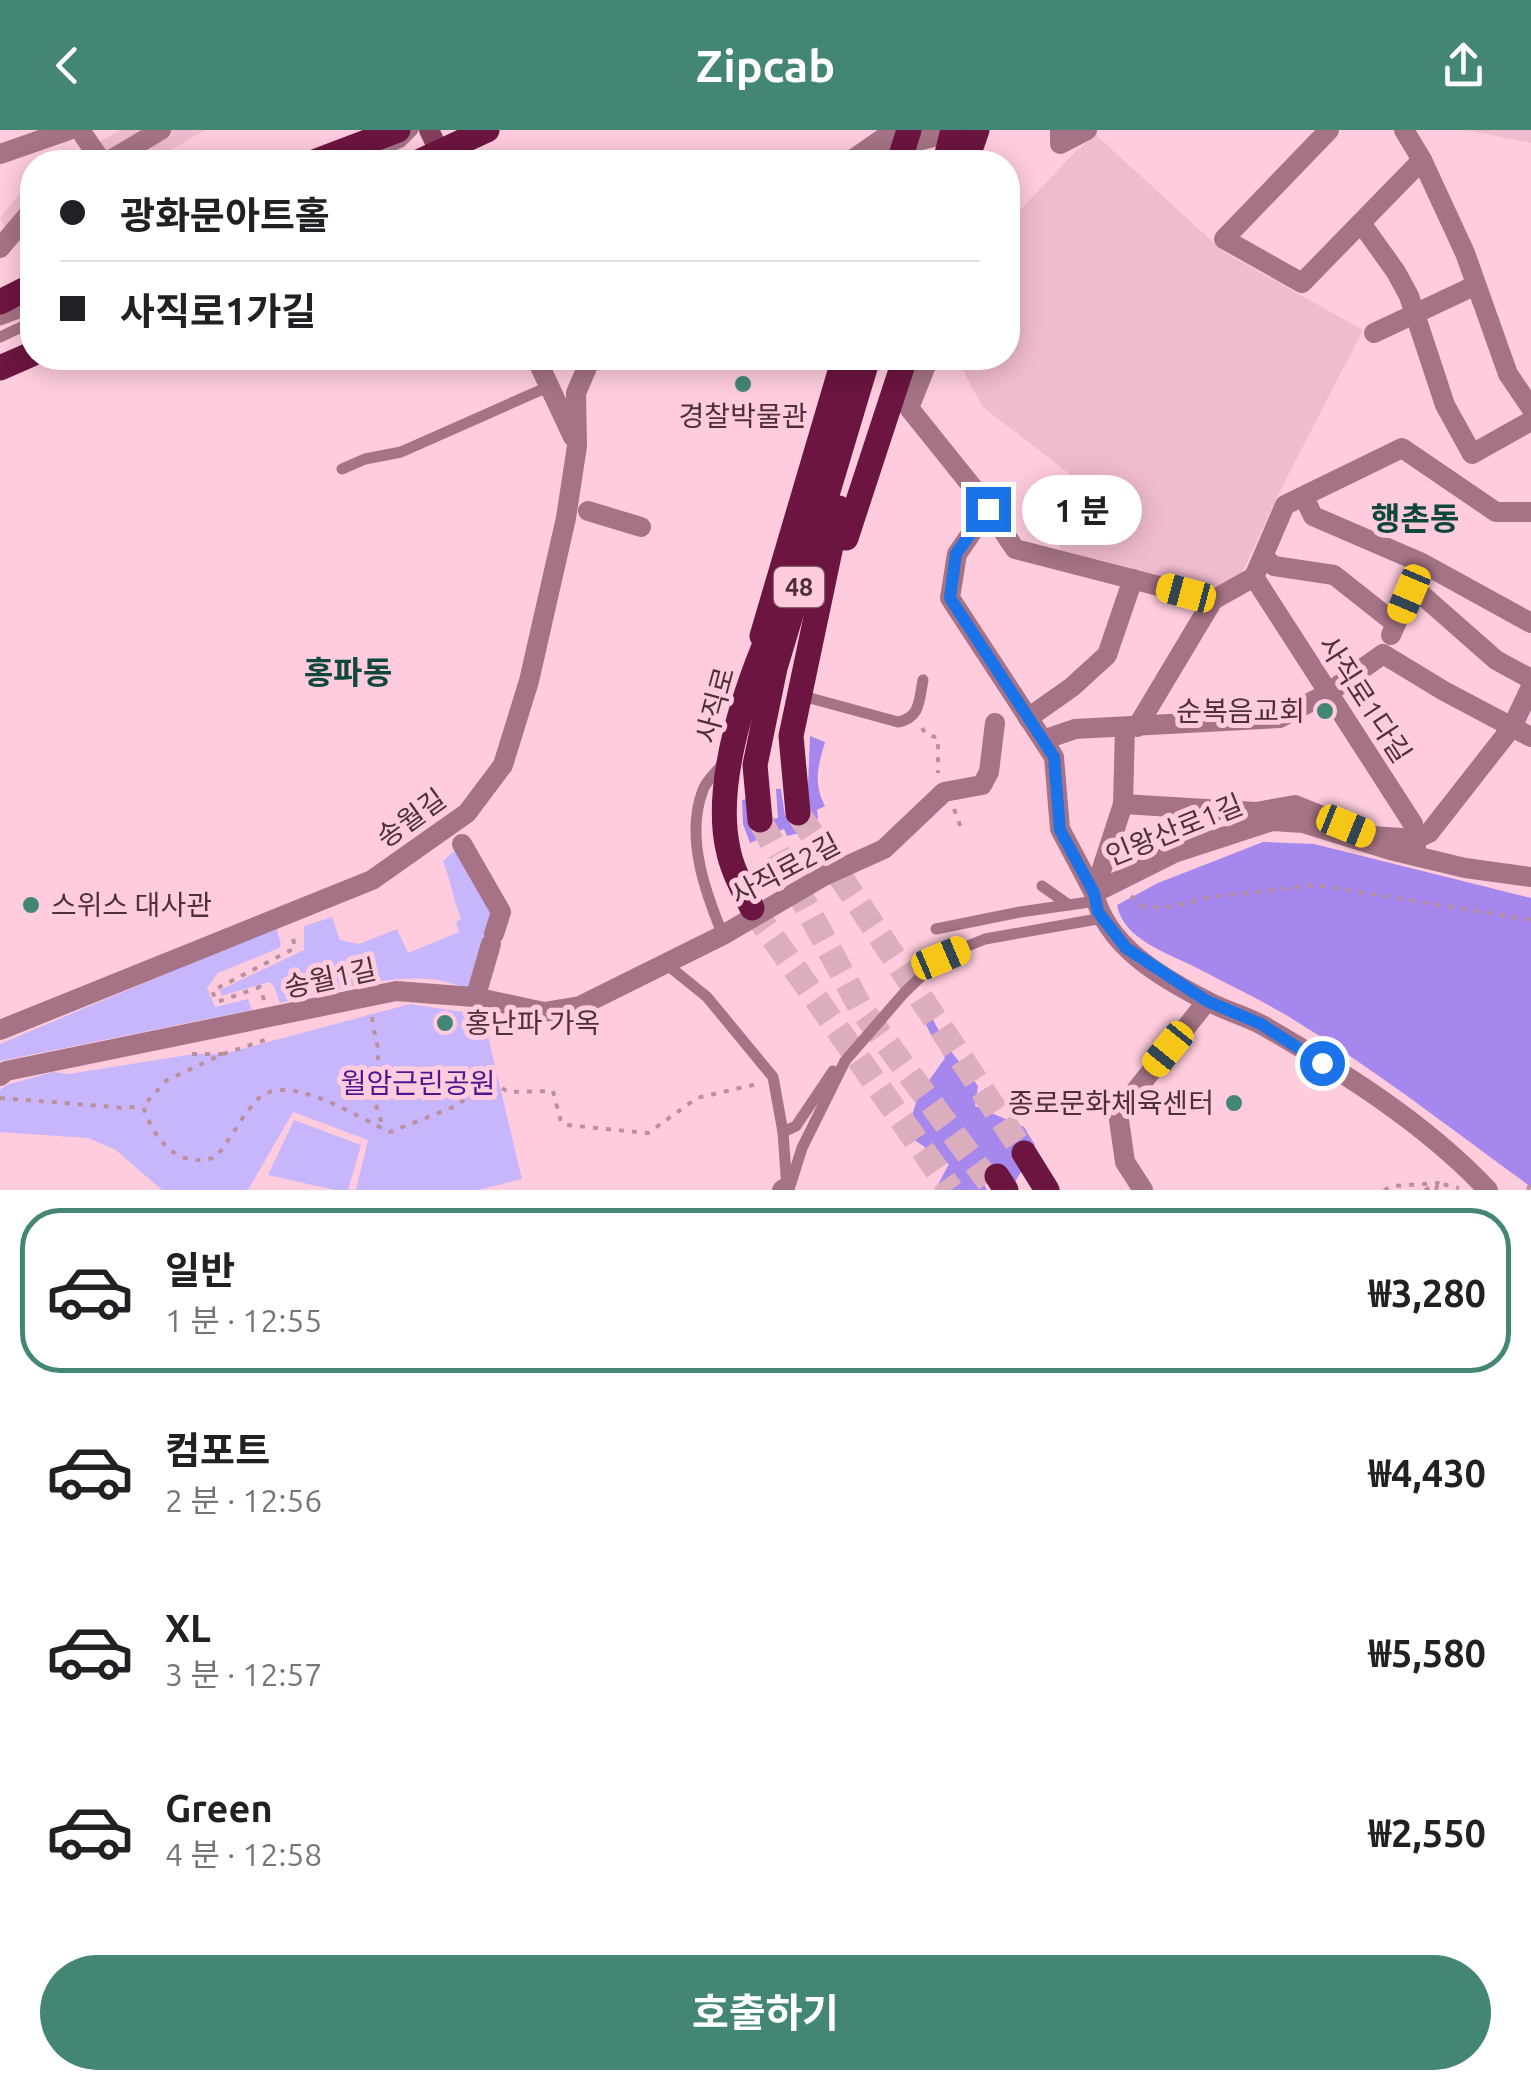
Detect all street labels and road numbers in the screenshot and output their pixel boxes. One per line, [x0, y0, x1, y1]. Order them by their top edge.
road number: 48 [774, 567, 824, 607]
street label: 사직로1다길 [1313, 630, 1418, 768]
street label: 사직로 [690, 664, 739, 746]
street label: 송월길 [370, 782, 451, 853]
street label: 인왕산로1길 [1101, 788, 1247, 871]
street label: 사직로2길 [725, 827, 845, 910]
street label: 송월1길 [281, 953, 379, 1002]

